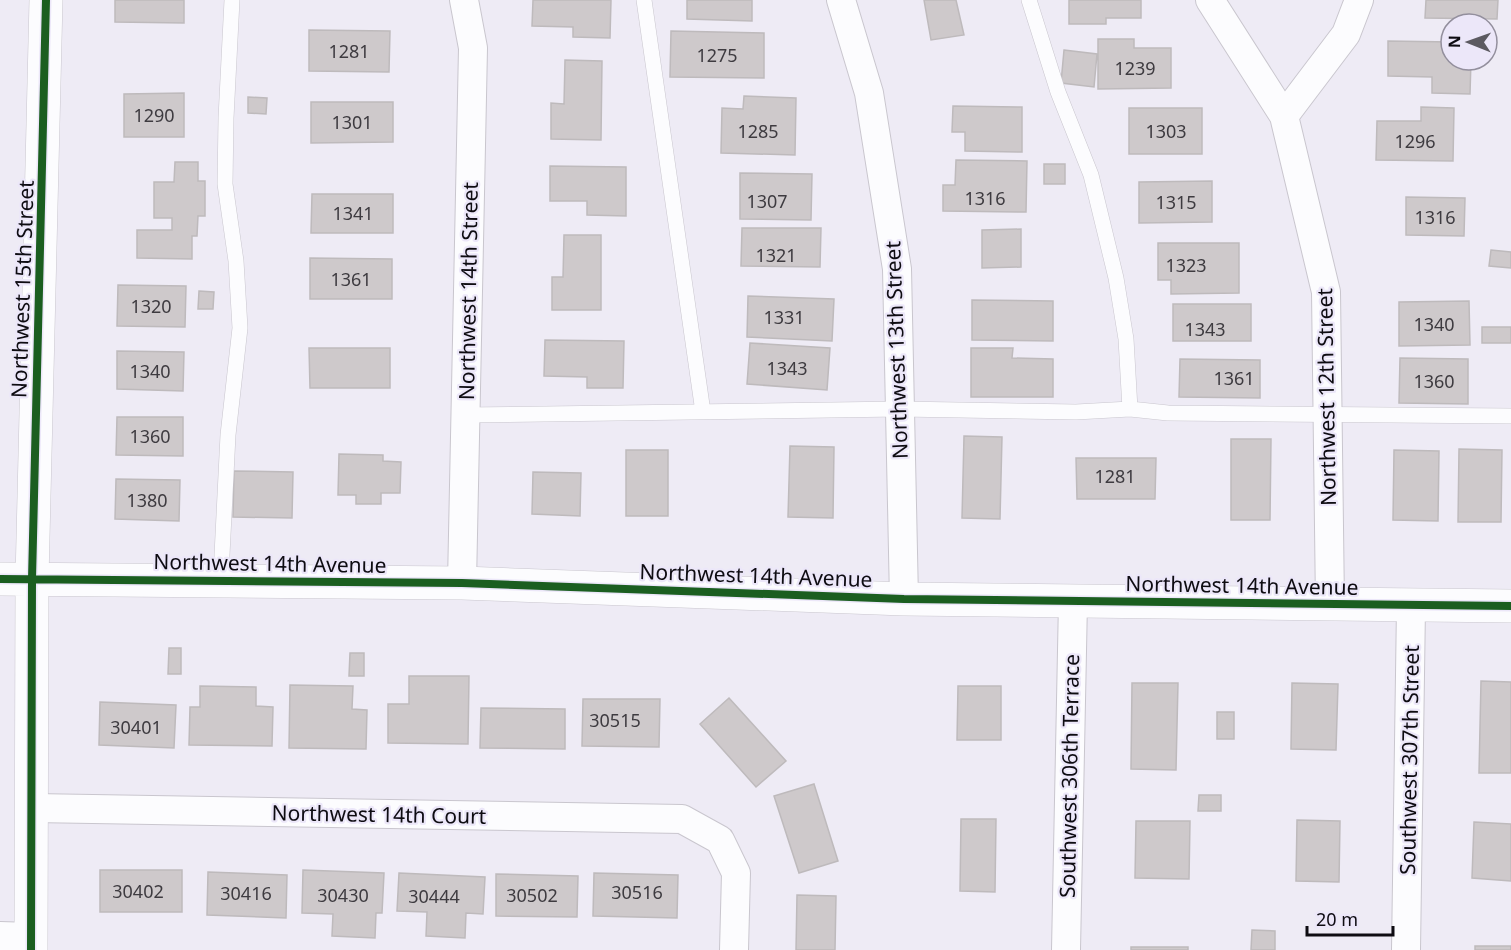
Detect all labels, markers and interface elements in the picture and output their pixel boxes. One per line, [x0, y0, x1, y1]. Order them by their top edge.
north arrow [1439, 12, 1499, 72]
text: N [1443, 35, 1465, 48]
house number: 1281 [328, 39, 370, 63]
house number: 1275 [696, 43, 738, 67]
house number: 1239 [1114, 56, 1156, 80]
house number: 1290 [133, 103, 175, 127]
house number: 1301 [331, 110, 373, 134]
house number: 1285 [737, 119, 779, 143]
house number: 1303 [1145, 119, 1187, 143]
house number: 1296 [1394, 129, 1436, 153]
street label: Northwest 15th Street [4, 179, 40, 398]
street label: Northwest 14th Street [452, 181, 484, 400]
house number: 1316 [964, 186, 1006, 210]
house number: 1307 [746, 189, 788, 213]
house number: 1315 [1155, 190, 1197, 214]
house number: 1341 [332, 201, 374, 225]
house number: 1316 [1414, 205, 1456, 229]
street label: Northwest 13th Street [878, 240, 914, 459]
house number: 1321 [755, 243, 797, 267]
house number: 1323 [1165, 253, 1207, 277]
house number: 1361 [330, 267, 372, 291]
street label: Northwest 12th Street [1310, 287, 1342, 506]
house number: 1320 [130, 294, 172, 318]
house number: 1331 [763, 305, 805, 329]
house number: 1340 [1413, 312, 1455, 336]
house number: 1343 [1184, 317, 1226, 341]
house number: 1343 [766, 356, 808, 380]
house number: 1340 [129, 359, 171, 383]
house number: 1361 [1213, 366, 1255, 390]
house number: 1360 [1413, 369, 1455, 393]
house number: 1360 [129, 424, 171, 448]
house number: 1281 [1094, 464, 1136, 488]
house number: 1380 [126, 488, 168, 512]
street label: Northwest 14th Avenue [153, 547, 387, 579]
street label: Northwest 14th Avenue [639, 557, 873, 593]
street label: Northwest 14th Avenue [1125, 569, 1359, 601]
street label: Southwest 307th Street [1393, 644, 1425, 875]
street label: Southwest 306th Terrace [1053, 654, 1085, 898]
house number: 30515 [589, 708, 641, 732]
house number: 30401 [110, 715, 162, 739]
street label: Northwest 14th Court [271, 798, 487, 830]
house number: 30402 [112, 879, 164, 903]
house number: 30516 [611, 880, 663, 904]
house number: 30416 [220, 881, 272, 905]
house number: 30430 [317, 883, 369, 907]
house number: 30502 [506, 883, 558, 907]
house number: 30444 [408, 884, 460, 908]
scale bar [1307, 899, 1392, 937]
text: 20 m [1316, 907, 1358, 931]

